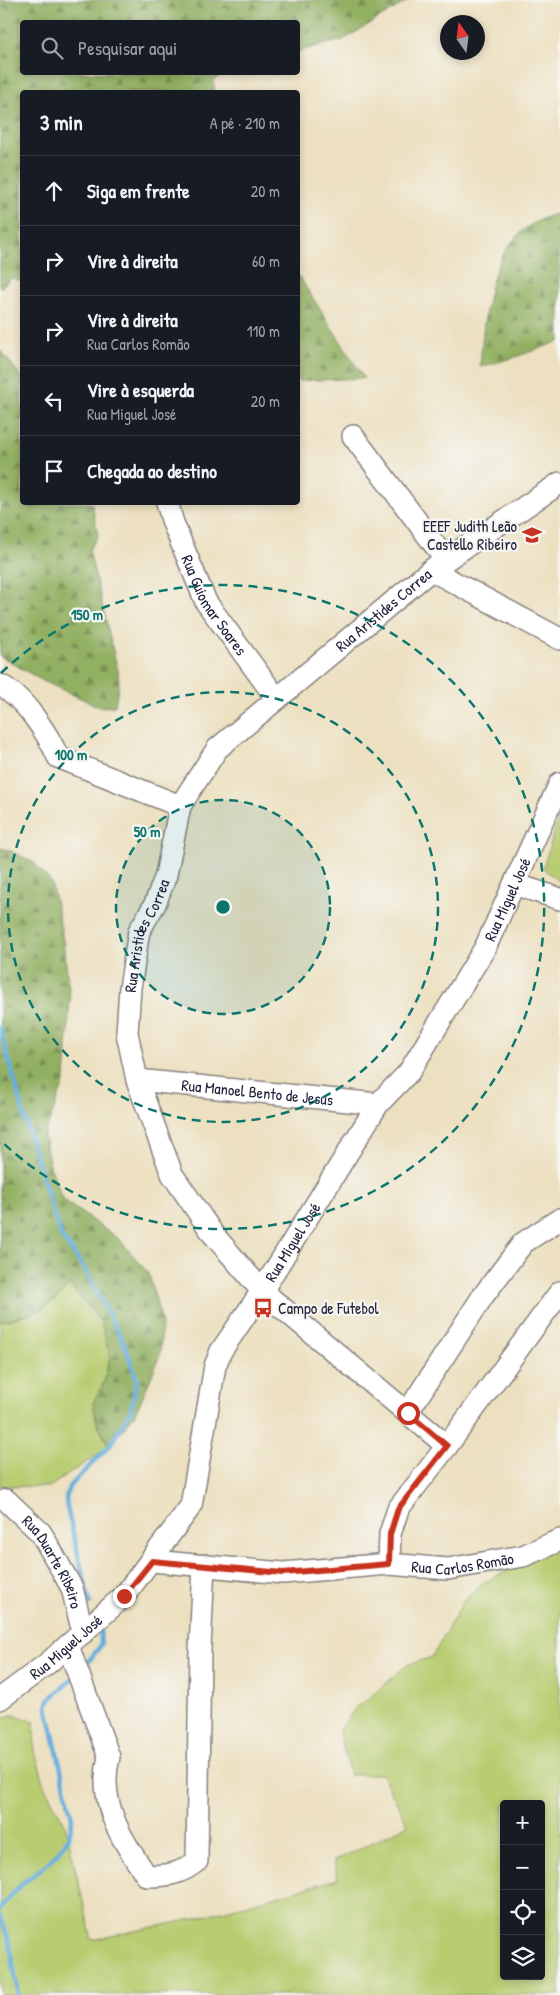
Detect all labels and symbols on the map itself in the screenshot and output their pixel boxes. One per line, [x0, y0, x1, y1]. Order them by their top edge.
north arrow [440, 15, 485, 60]
place label: EEEF Judith Leão Castello Ribeiro [423, 515, 518, 555]
school or university icon: EEEF Judith Leão Castello Ribeiro [521, 524, 543, 546]
street label: Rua Guiomar Soares [176, 551, 252, 660]
street label: Rua Aristides Correa [331, 563, 436, 657]
text: 150 m [71, 604, 103, 625]
text: 100 m [55, 744, 87, 765]
text: 50 m [134, 821, 160, 842]
street label: Rua Miguel José [479, 853, 536, 945]
street label: Rua Aristides Correa [119, 876, 174, 993]
centre of rings [214, 898, 232, 916]
street label: Rua Manoel Bento de Jesus [181, 1074, 334, 1110]
street label: Rua Miguel José [259, 1198, 326, 1286]
bus stop icon: Campo de Futebol [252, 1297, 274, 1319]
place label: Campo de Futebol [278, 1297, 379, 1319]
route start [397, 1402, 420, 1425]
street label: Rua Duarte Ribeiro [17, 1510, 88, 1611]
street label: Rua Carlos Romão [411, 1547, 516, 1580]
route end [113, 1585, 136, 1608]
street label: Rua Miguel José [25, 1609, 107, 1684]

